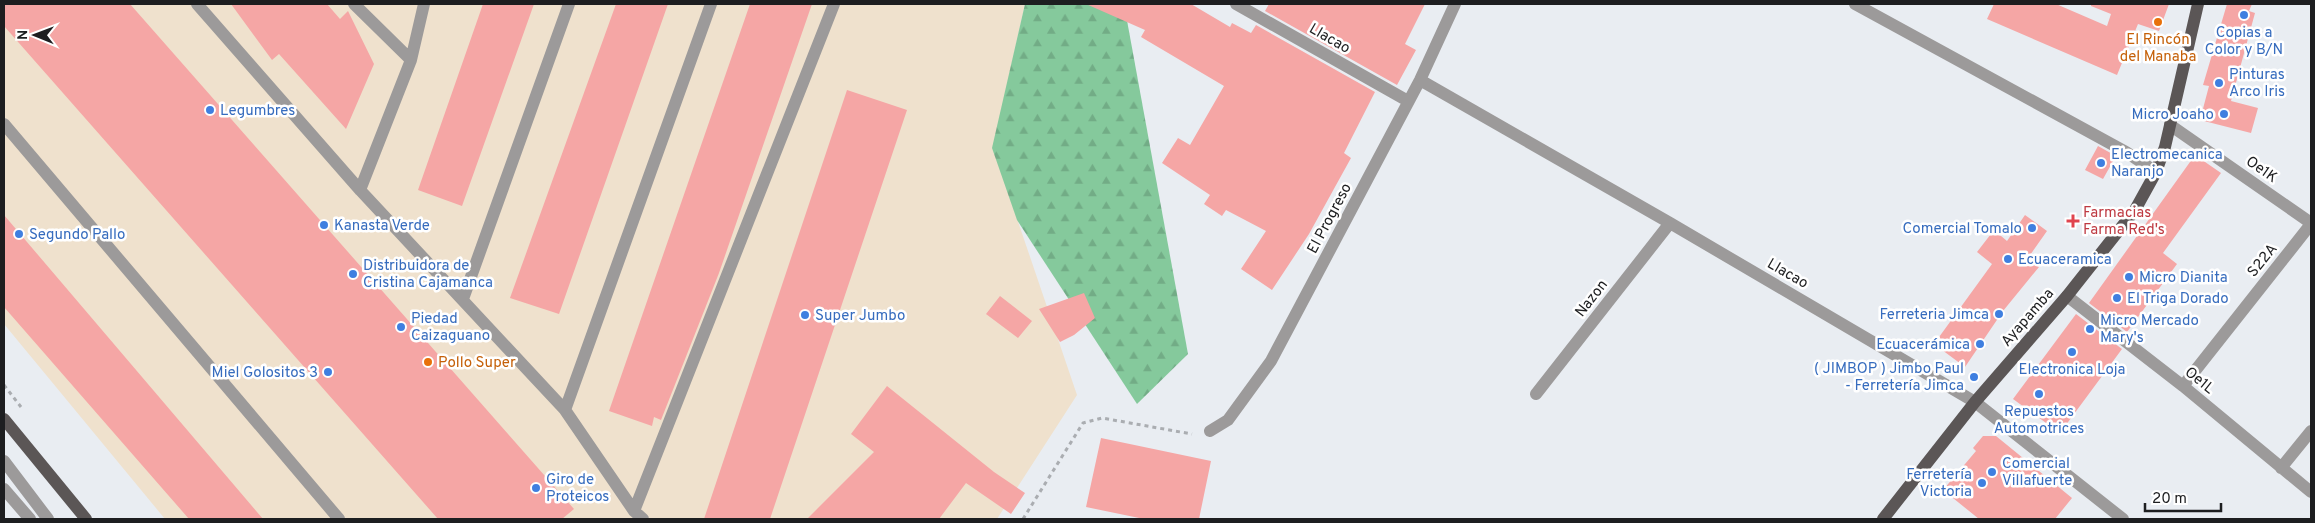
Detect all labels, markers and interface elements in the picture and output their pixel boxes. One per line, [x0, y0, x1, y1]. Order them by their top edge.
marker: Copias a Color y B/N [2238, 9, 2250, 21]
north arrow [10, 10, 60, 60]
marker: El Rincón del Manaba [2152, 16, 2164, 28]
street label: Llacao [1305, 20, 1353, 59]
place label: Copias a Color y B/N [2205, 24, 2283, 60]
text: N [15, 30, 32, 40]
place label: El Rincón del Manaba [2120, 31, 2196, 67]
place label: Pinturas Arco Iris [2229, 66, 2285, 102]
marker: Pinturas Arco Iris [2213, 77, 2225, 89]
place label: Legumbres [220, 102, 295, 121]
marker: Legumbres [204, 104, 216, 116]
place label: Micro Joaho [2132, 106, 2214, 125]
marker: Micro Joaho [2218, 108, 2230, 120]
place label: Electromecanica Naranjo [2111, 146, 2223, 182]
street label: Oe1K [2242, 153, 2281, 188]
marker: Electromecanica Naranjo [2095, 157, 2107, 169]
street label: El Progreso [1304, 180, 1357, 257]
place label: Farmacias Farma Red's [2083, 204, 2165, 240]
marker: Farmacias Farma Red's [2067, 215, 2079, 227]
place label: Kanasta Verde [334, 217, 430, 236]
marker: Kanasta Verde [318, 219, 330, 231]
place label: Comercial Tomalo [1903, 220, 2022, 239]
marker: Comercial Tomalo [2026, 222, 2038, 234]
place label: Segundo Pallo [29, 226, 125, 245]
marker: Segundo Pallo [13, 228, 25, 240]
street label: S22A [2244, 240, 2282, 282]
place label: Ecuaceramica [2018, 251, 2112, 270]
marker: Ecuaceramica [2002, 253, 2014, 265]
street label: Llacao [1763, 255, 1811, 294]
place label: Distribuidora de Cristina Cajamanca [363, 257, 493, 293]
marker: Distribuidora de Cristina Cajamanca [347, 268, 359, 280]
place label: Micro Dianita [2139, 269, 2228, 288]
marker: Micro Dianita [2123, 271, 2135, 283]
street label: Nazon [1572, 276, 1613, 321]
street label: Ayapamba [1998, 285, 2059, 351]
place label: El Triga Dorado [2127, 290, 2229, 309]
marker: El Triga Dorado [2111, 292, 2123, 304]
place label: Ferreteria Jimca [1880, 306, 1989, 325]
place label: Super Jumbo [815, 307, 905, 326]
marker: Ferreteria Jimca [1993, 308, 2005, 320]
marker: Super Jumbo [799, 309, 811, 321]
place label: Piedad Caizaguano [411, 310, 490, 346]
place label: Micro Mercado Mary's [2100, 312, 2199, 348]
marker: Piedad Caizaguano [395, 321, 407, 333]
marker: Micro Mercado Mary's [2084, 323, 2096, 335]
place label: Ecuacerámica [1876, 336, 1970, 355]
marker: Ecuacerámica [1974, 338, 1986, 350]
marker: Electronica Loja [2066, 346, 2078, 358]
place label: Pollo Super [438, 354, 516, 373]
marker: Pollo Super [422, 356, 434, 368]
place label: ( JIMBOP ) Jimbo Paul - Ferretería Jimca [1814, 360, 1964, 396]
place label: Electronica Loja [2019, 361, 2125, 380]
street label: Oe1L [2180, 363, 2218, 399]
place label: Miel Golositos 3 [212, 364, 318, 383]
marker: Miel Golositos 3 [322, 366, 334, 378]
marker: ( JIMBOP ) Jimbo Paul - Ferretería Jimca [1968, 371, 1980, 383]
marker: Repuestos Automotrices [2033, 388, 2045, 400]
place label: Repuestos Automotrices [1994, 403, 2084, 439]
place label: Comercial Villafuerte [2002, 455, 2072, 491]
place label: Ferretería Victoria [1906, 466, 1972, 502]
marker: Comercial Villafuerte [1986, 466, 1998, 478]
place label: Giro de Proteicos [546, 471, 609, 507]
marker: Ferretería Victoria [1976, 477, 1988, 489]
scale bar [2145, 480, 2221, 512]
marker: Giro de Proteicos [530, 482, 542, 494]
text: 20 m [2152, 490, 2187, 509]

